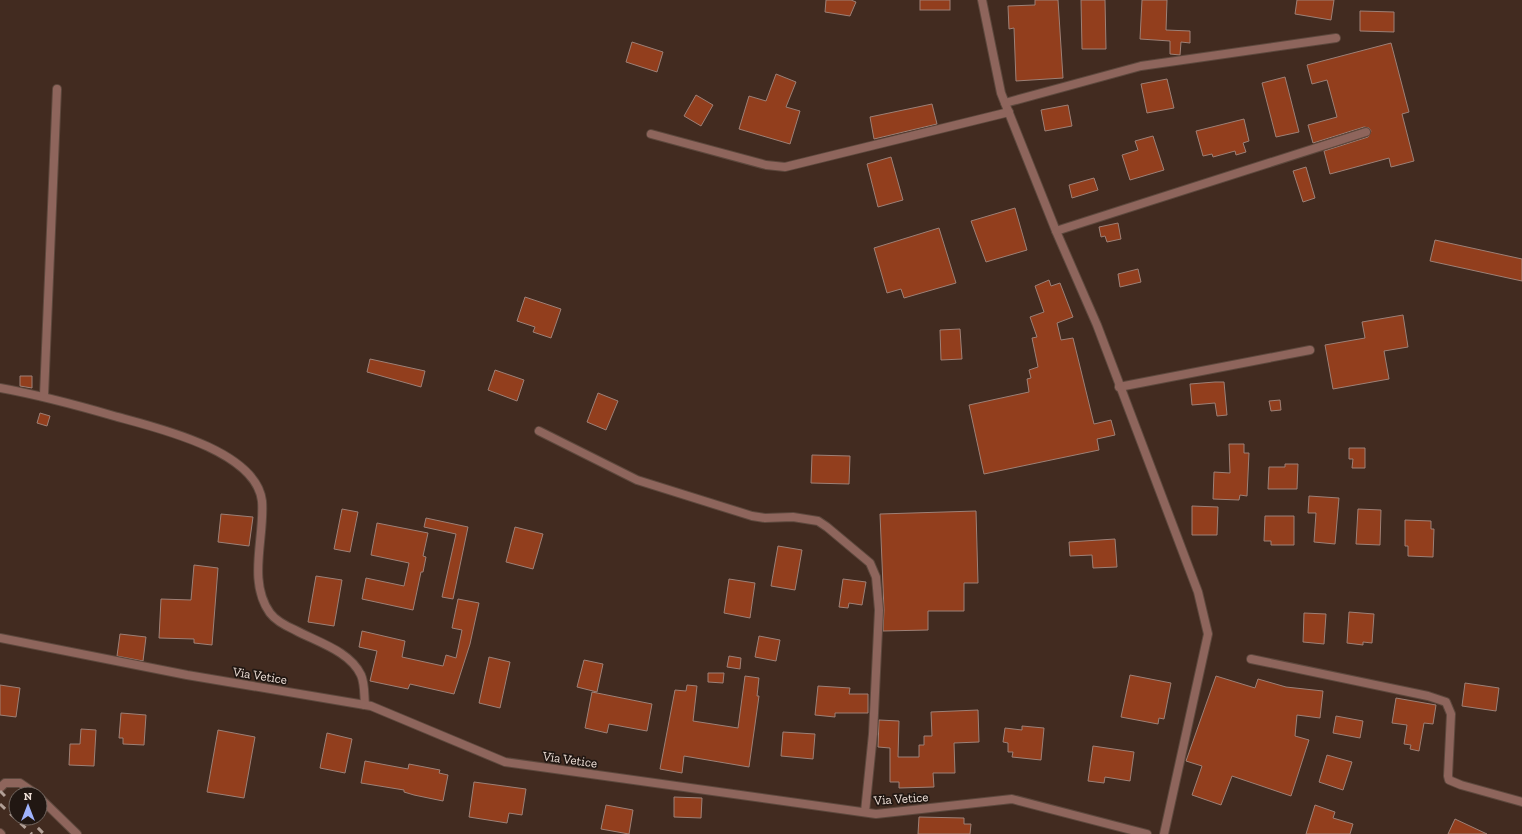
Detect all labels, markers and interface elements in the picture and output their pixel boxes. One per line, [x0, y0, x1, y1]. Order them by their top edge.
street label: Via Vetice [231, 664, 288, 687]
street label: Via Vetice [541, 748, 598, 771]
north arrow [8, 786, 48, 826]
street label: Via Vetice [872, 789, 929, 808]
text: N [24, 790, 33, 803]

